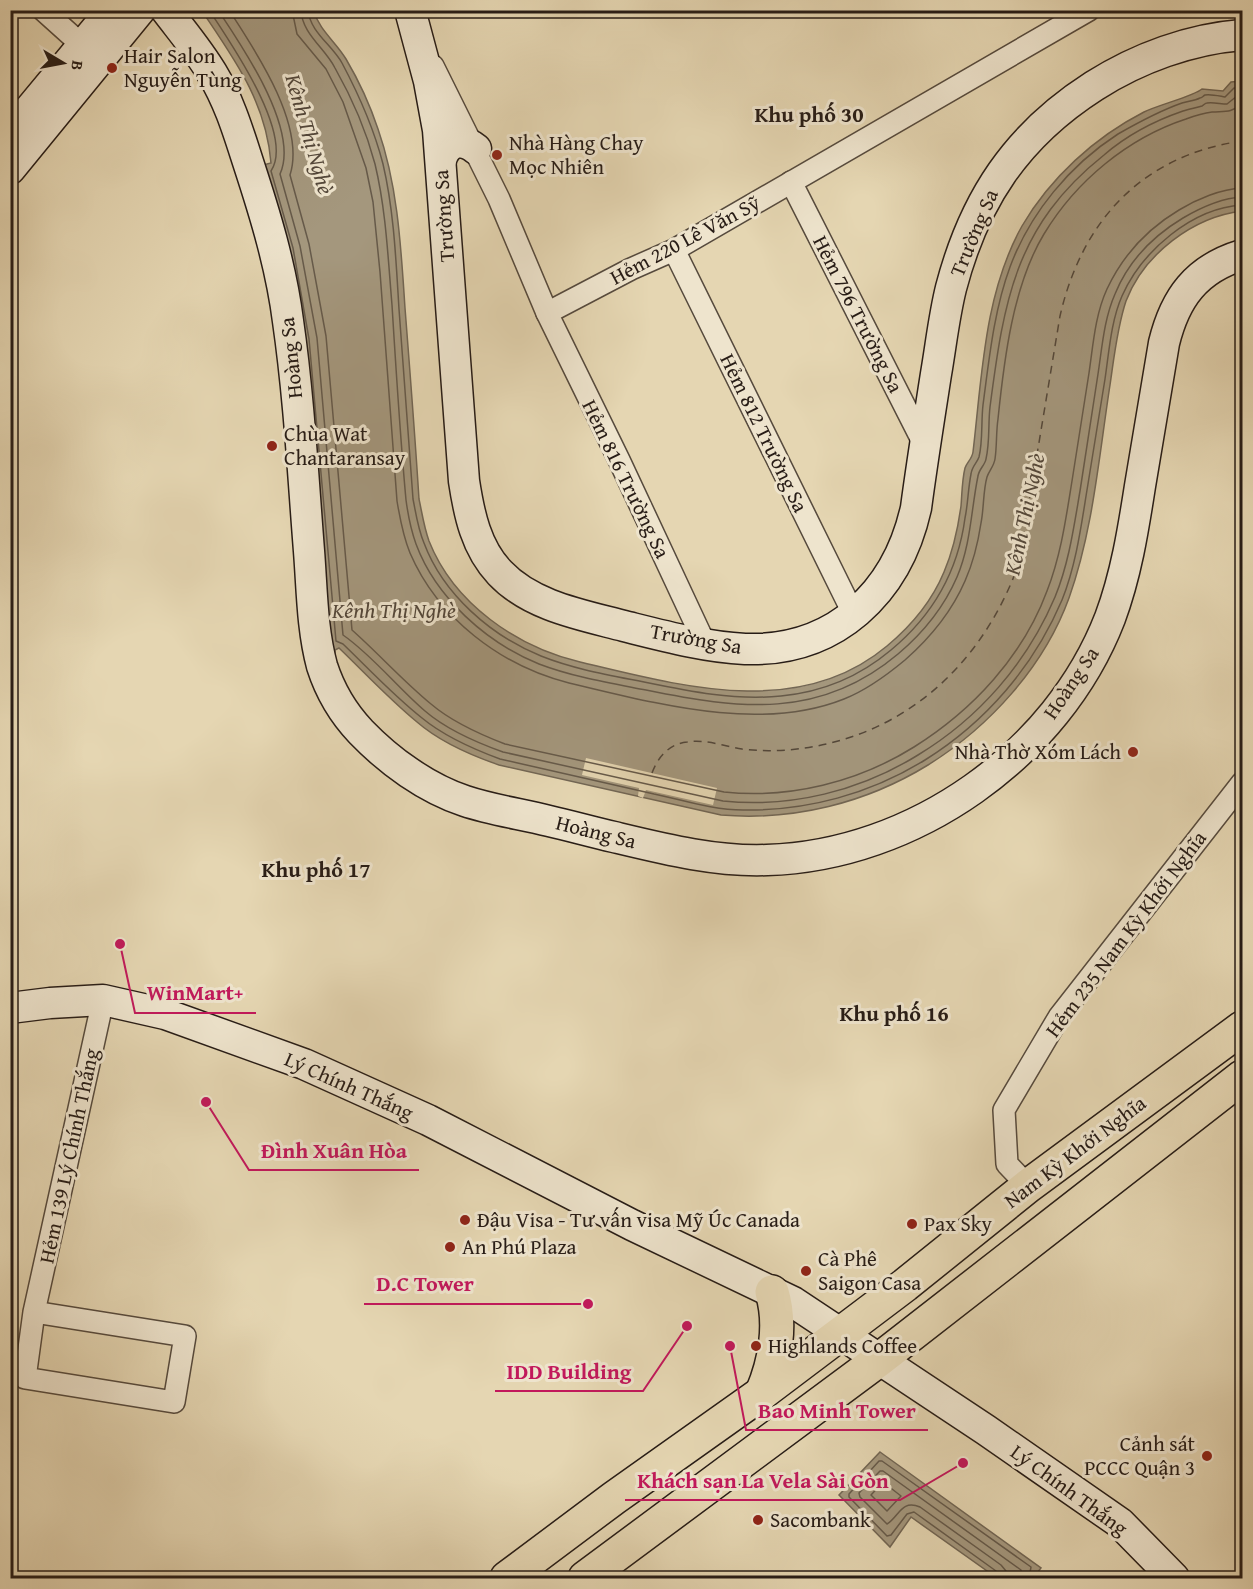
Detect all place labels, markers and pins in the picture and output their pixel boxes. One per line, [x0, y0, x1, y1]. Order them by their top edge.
place label: Hair Salon Nguyễn Tùng [124, 40, 242, 95]
marker: Hair Salon Nguyễn Tùng [105, 61, 119, 75]
place label: Nhà Hàng Chay Mọc Nhiên [509, 127, 644, 182]
marker: Nhà Hàng Chay Mọc Nhiên [490, 148, 504, 162]
place label: Chùa Wat Chantaransay [284, 418, 406, 473]
marker: Chùa Wat Chantaransay [265, 439, 279, 453]
place label: Nhà Thờ Xóm Lách [955, 736, 1121, 767]
marker: Nhà Thờ Xóm Lách [1126, 745, 1140, 759]
callout: WinMart+ [135, 973, 256, 1013]
callout: Đình Xuân Hòa [249, 1130, 419, 1170]
place label: Đậu Visa - Tư vấn visa Mỹ Úc Canada [477, 1204, 800, 1235]
place label: Pax Sky [924, 1208, 992, 1239]
marker: Đậu Visa - Tư vấn visa Mỹ Úc Canada [458, 1213, 472, 1227]
marker: Pax Sky [905, 1217, 919, 1231]
place label: An Phú Plaza [462, 1231, 577, 1262]
marker: An Phú Plaza [443, 1240, 457, 1254]
place label: Cà Phê Saigon Casa [818, 1243, 921, 1298]
callout: D.C Tower [364, 1264, 485, 1304]
marker: Cà Phê Saigon Casa [799, 1264, 813, 1278]
place label: Highlands Coffee [768, 1330, 917, 1361]
marker: Highlands Coffee [749, 1339, 763, 1353]
callout: IDD Building [495, 1351, 643, 1391]
callout: Bao Minh Tower [746, 1390, 928, 1430]
place label: Cảnh sát PCCC Quận 3 [1084, 1428, 1196, 1483]
marker: Cảnh sát PCCC Quận 3 [1200, 1449, 1214, 1463]
callout: Khách sạn La Vela Sài Gòn [625, 1460, 900, 1500]
place label: Sacombank [770, 1504, 871, 1535]
marker: Sacombank [751, 1513, 765, 1527]

